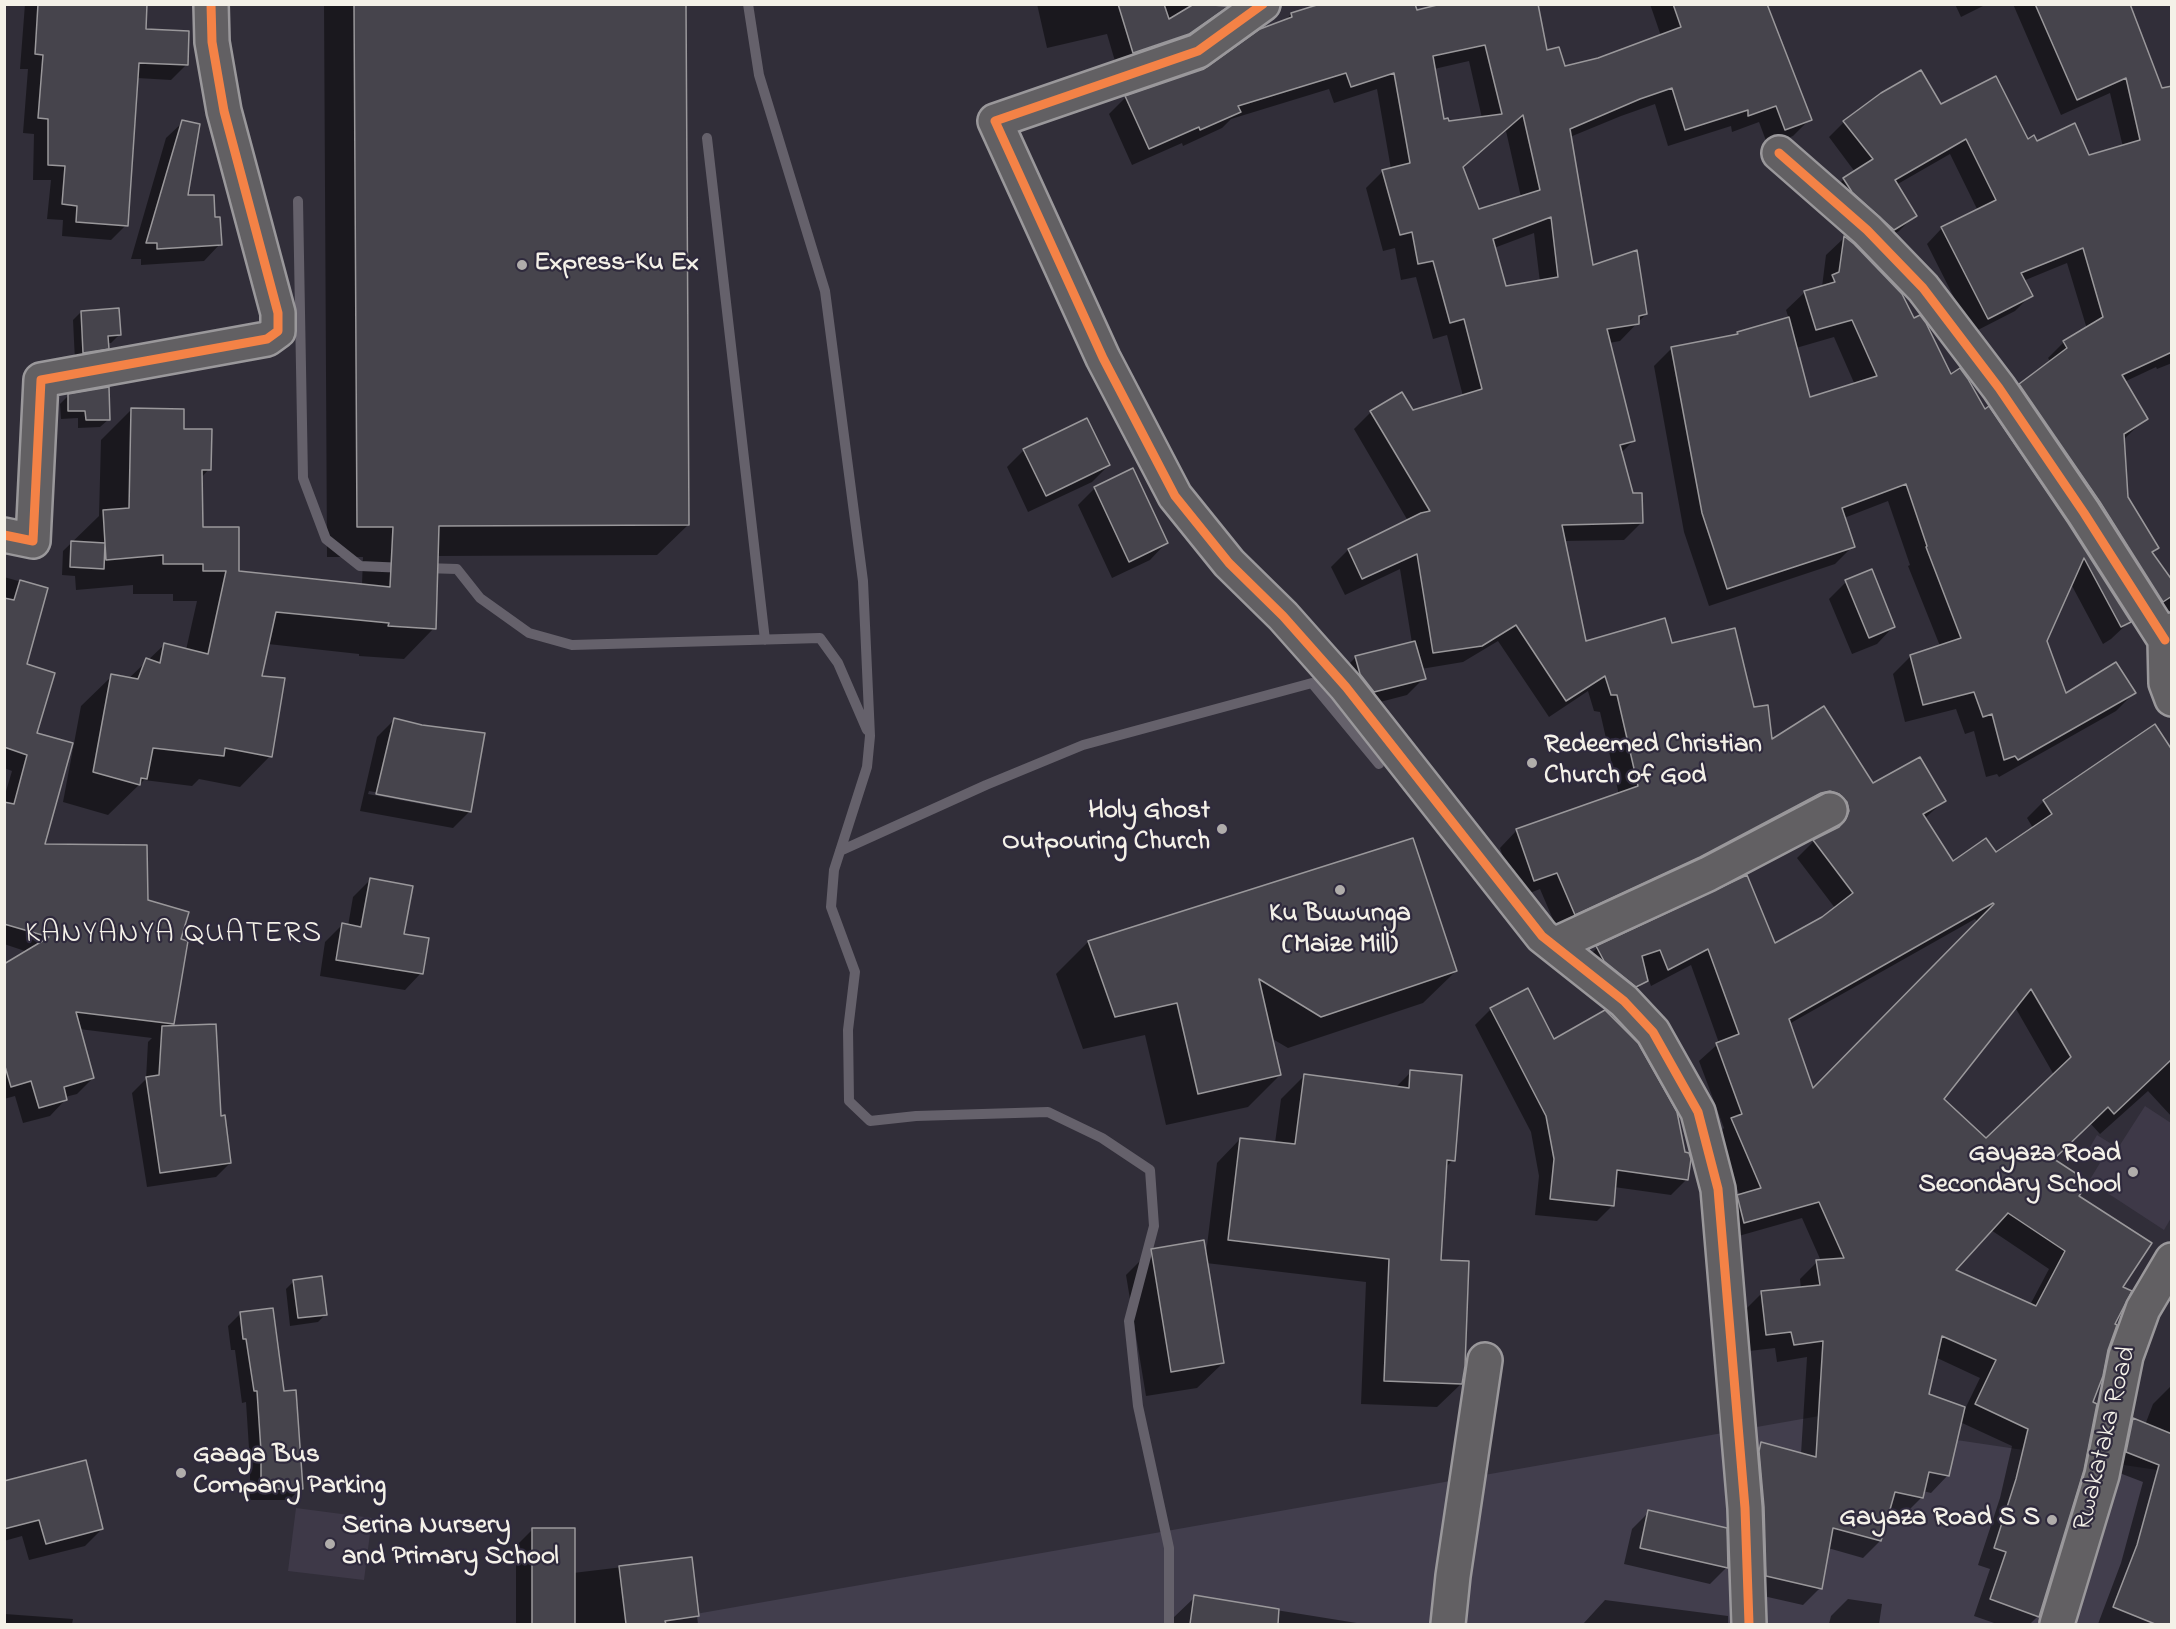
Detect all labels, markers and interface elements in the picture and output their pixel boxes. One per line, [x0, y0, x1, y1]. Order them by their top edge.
place label: Express-Ku Ex [534, 249, 699, 281]
marker: Express-Ku Ex [515, 258, 529, 272]
place label: Redeemed Christian Church of God [1544, 731, 1762, 794]
marker: Redeemed Christian Church of God [1525, 756, 1539, 770]
place label: Holy Ghost Outpouring Church [1002, 797, 1210, 860]
marker: Holy Ghost Outpouring Church [1215, 822, 1229, 836]
marker: Ku Buwunga (Maize Mill) [1333, 883, 1347, 897]
place label: Ku Buwunga (Maize Mill) [1269, 900, 1411, 963]
district label: KANYANYA QUATERS [25, 918, 323, 954]
place label: Gayaza Road Secondary School [1918, 1140, 2121, 1203]
marker: Gayaza Road Secondary School [2126, 1165, 2140, 1179]
street label: Rwakataka Road [2068, 1343, 2146, 1535]
place label: Gaaga Bus Company Parking [193, 1441, 386, 1504]
marker: Gaaga Bus Company Parking [174, 1466, 188, 1480]
place label: Gayaza Road S S [1839, 1504, 2040, 1536]
place label: Serina Nursery and Primary School [342, 1512, 559, 1575]
marker: Gayaza Road S S [2045, 1513, 2059, 1527]
marker: Serina Nursery and Primary School [323, 1537, 337, 1551]

